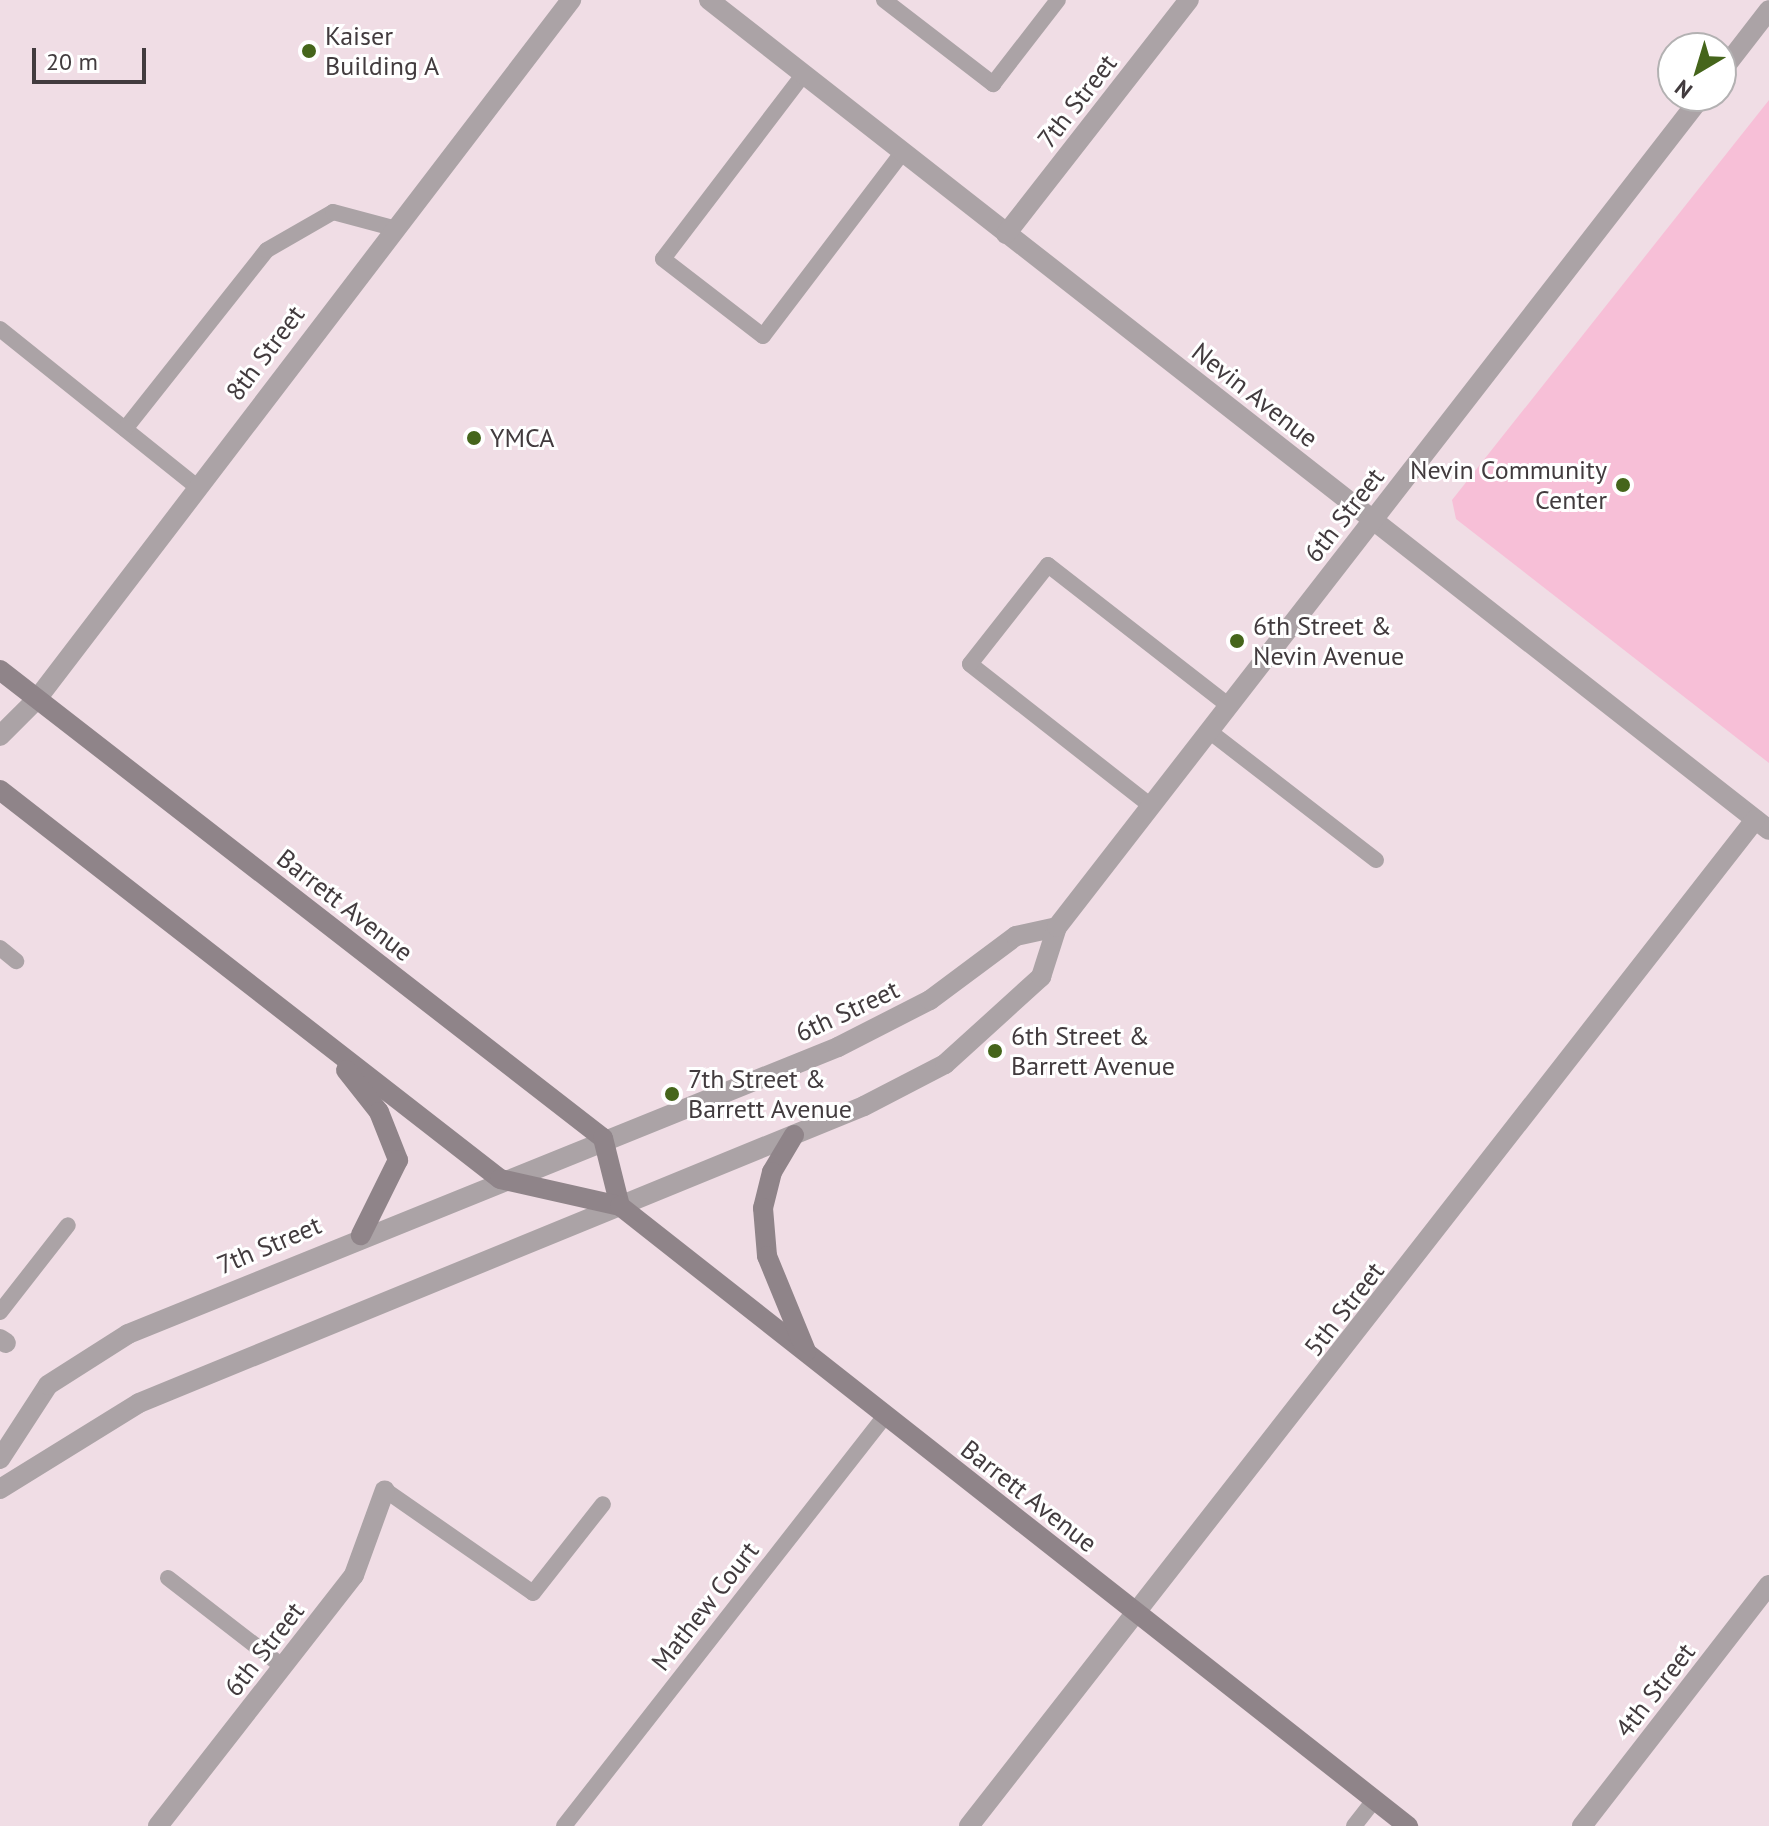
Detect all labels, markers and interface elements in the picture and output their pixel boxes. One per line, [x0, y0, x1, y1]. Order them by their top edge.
place label: Kaiser Building A [325, 20, 440, 82]
scale bar [36, 32, 150, 82]
north arrow [1657, 32, 1737, 112]
marker: Kaiser Building A [300, 42, 318, 60]
text: 20 m [46, 46, 98, 77]
street label: 7th Street [1031, 48, 1123, 154]
text: N [1669, 74, 1698, 105]
street label: 8th Street [219, 299, 311, 407]
street label: Nevin Avenue [1186, 336, 1324, 454]
place label: YMCA [490, 422, 554, 454]
marker: YMCA [465, 429, 483, 447]
place label: Nevin Community Center [1410, 454, 1607, 516]
street label: 6th Street [1298, 462, 1390, 568]
marker: Nevin Community Center [1614, 476, 1632, 494]
place label: 6th Street & Nevin Avenue [1253, 610, 1405, 672]
marker: 6th Street & Nevin Avenue [1228, 632, 1246, 650]
street label: Barrett Avenue [270, 842, 420, 968]
street label: 6th Street [790, 974, 904, 1048]
place label: 6th Street & Barrett Avenue [1011, 1020, 1176, 1082]
marker: 6th Street & Barrett Avenue [986, 1042, 1004, 1060]
place label: 7th Street & Barrett Avenue [688, 1063, 853, 1124]
marker: 7th Street & Barrett Avenue [663, 1085, 681, 1103]
street label: 7th Street [212, 1209, 326, 1281]
street label: 5th Street [1298, 1256, 1390, 1362]
street label: Barrett Avenue [954, 1433, 1104, 1559]
street label: Mathew Court [645, 1535, 765, 1677]
street label: 6th Street [218, 1596, 310, 1702]
street label: 4th Street [1609, 1637, 1701, 1743]

